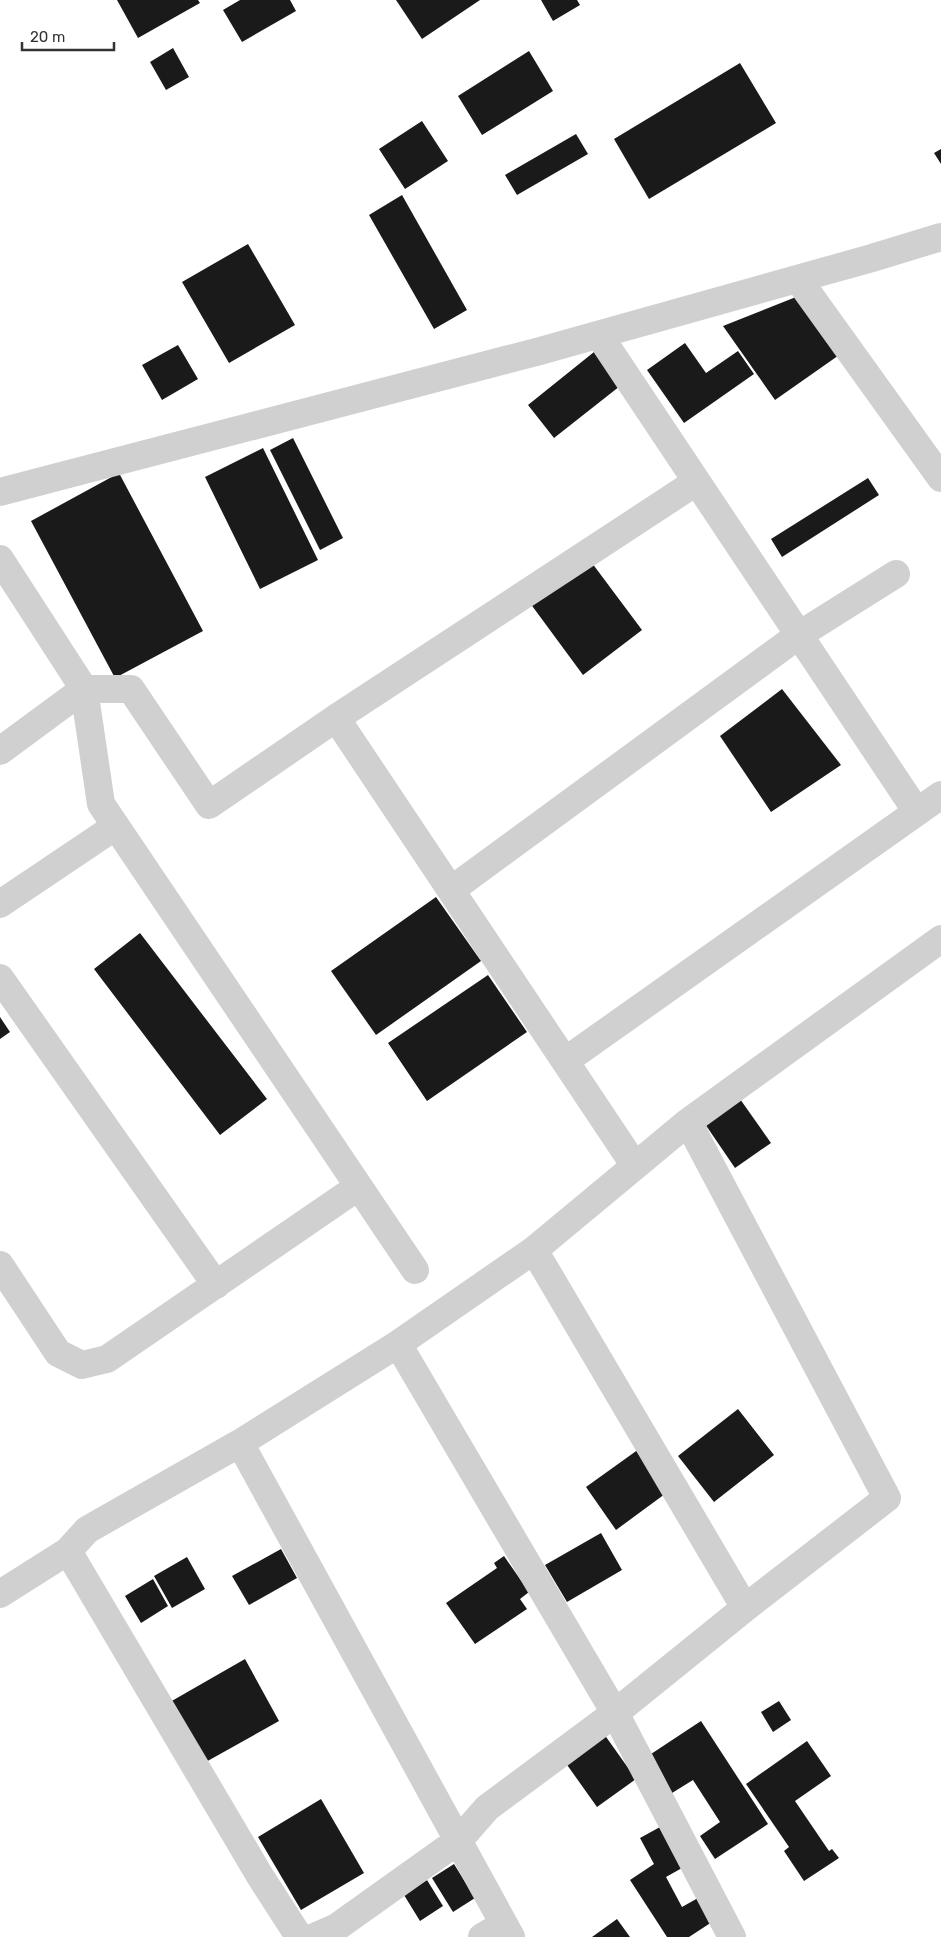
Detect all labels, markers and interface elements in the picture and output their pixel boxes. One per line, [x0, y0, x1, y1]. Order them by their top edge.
scale bar [22, 20, 115, 52]
text: 20 m [30, 28, 65, 46]

